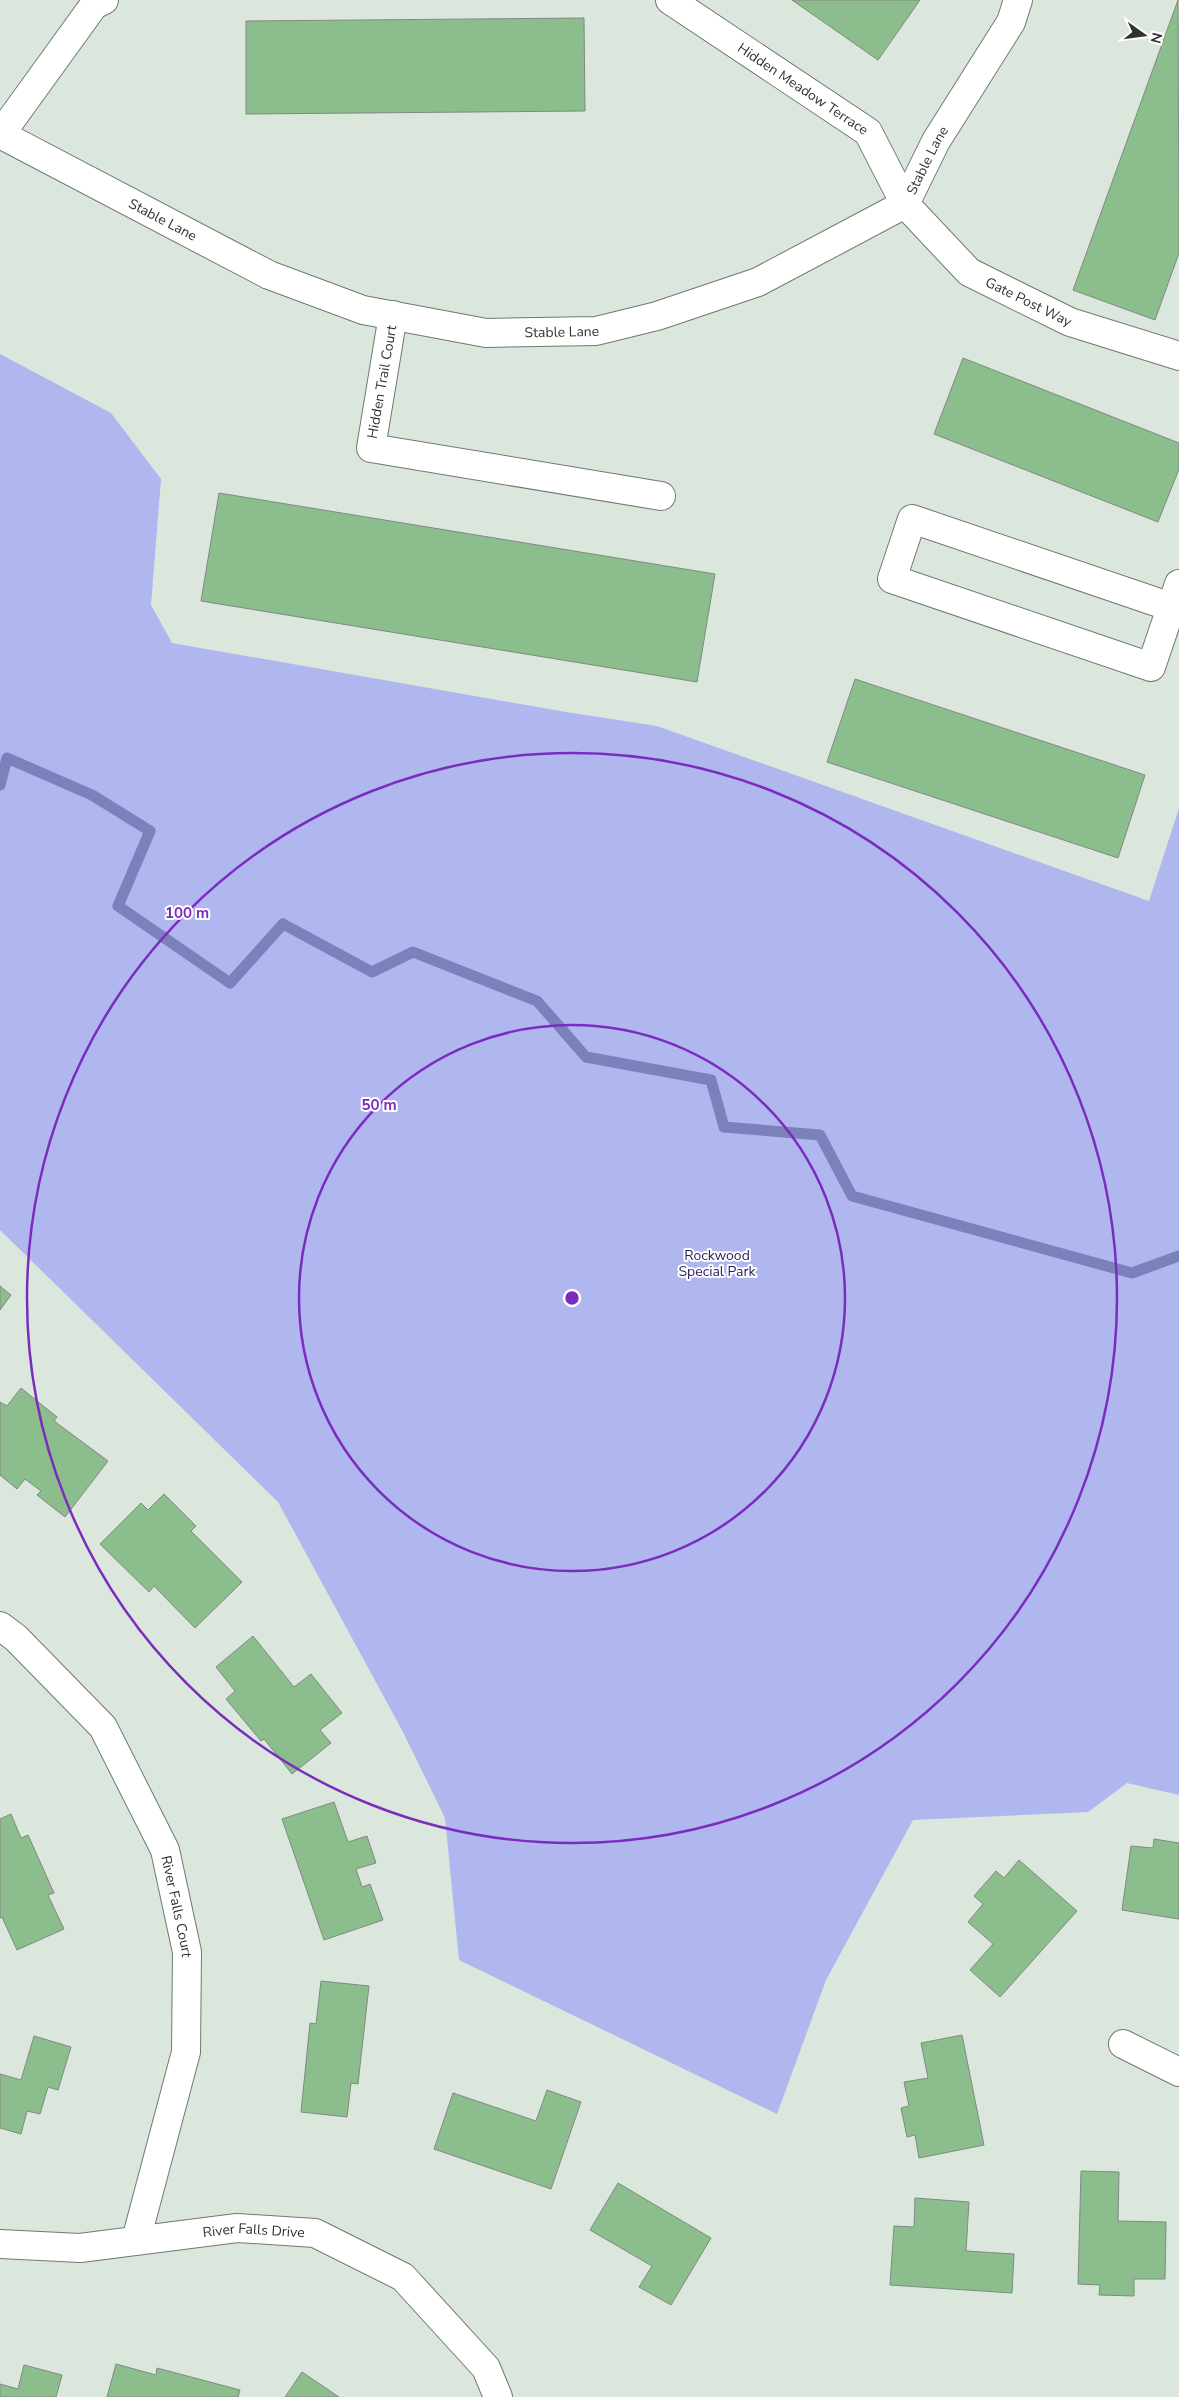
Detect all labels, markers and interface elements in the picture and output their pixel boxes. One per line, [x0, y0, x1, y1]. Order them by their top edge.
north arrow [1119, 10, 1169, 60]
text: N [1146, 31, 1167, 45]
street label: Hidden Meadow Terrace [734, 38, 872, 139]
street label: Stable Lane [902, 122, 953, 198]
street label: Stable Lane [125, 194, 200, 245]
street label: Gate Post Way [982, 272, 1076, 331]
street label: Stable Lane [524, 321, 599, 342]
street label: Hidden Trail Court [363, 324, 401, 440]
text: 100 m [165, 903, 209, 923]
text: 50 m [361, 1095, 397, 1115]
park label: Rockwood Special Park [678, 1246, 757, 1281]
centre of rings [563, 1289, 581, 1307]
street label: River Falls Court [157, 1854, 196, 1958]
street label: River Falls Drive [201, 2218, 305, 2242]

